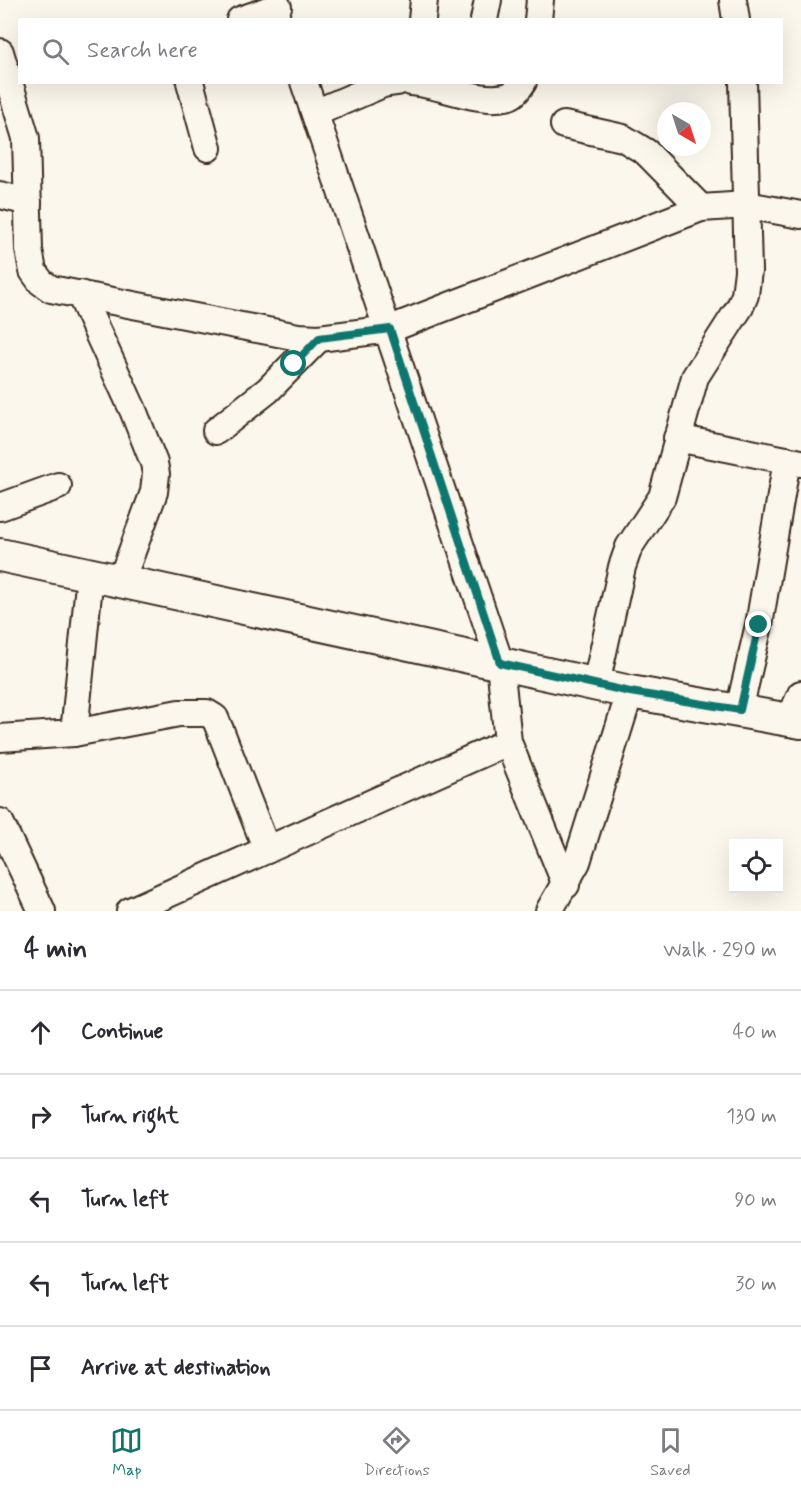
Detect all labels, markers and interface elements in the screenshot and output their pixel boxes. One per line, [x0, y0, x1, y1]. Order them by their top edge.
search box [18, 18, 783, 84]
icon: search [39, 35, 72, 68]
text: Search here [87, 37, 198, 65]
north arrow [657, 102, 711, 156]
route start [280, 350, 306, 376]
route end [745, 611, 771, 637]
map controls [729, 839, 783, 893]
button: locate [729, 839, 783, 893]
text: 4 min [24, 933, 87, 967]
text: Walk · 290 m [663, 937, 777, 964]
icon: ahead [24, 1016, 57, 1049]
text: Continue [81, 1018, 163, 1046]
text: 40 m [733, 1019, 777, 1046]
icon: right [24, 1100, 57, 1133]
text: Turn right [81, 1102, 179, 1130]
text: 130 m [726, 1103, 777, 1130]
icon: left [24, 1184, 57, 1217]
text: Turn left [81, 1186, 169, 1214]
text: 90 m [734, 1187, 777, 1214]
icon: left [24, 1268, 57, 1301]
text: Turn left [81, 1270, 169, 1298]
text: 30 m [735, 1271, 777, 1298]
icon: arrive [24, 1352, 57, 1385]
text: Arrive at destination [81, 1354, 271, 1382]
tab: Map [110, 1424, 143, 1481]
tab: Directions [364, 1424, 430, 1481]
tab: Saved [650, 1424, 691, 1481]

